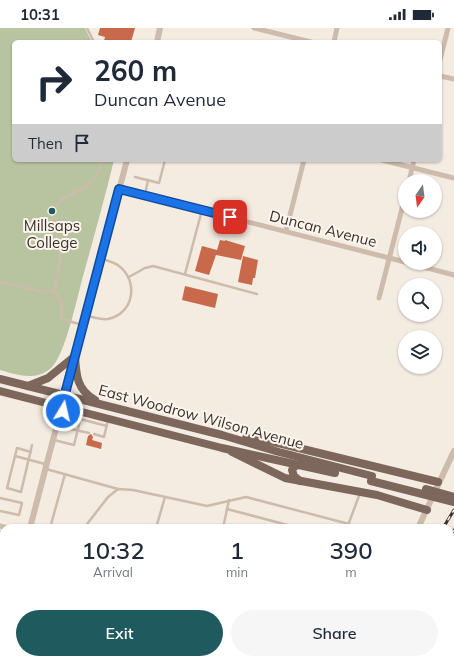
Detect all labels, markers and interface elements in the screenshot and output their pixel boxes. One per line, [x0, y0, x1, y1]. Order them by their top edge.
text: 10:31 [20, 5, 60, 24]
text: 260 m [94, 53, 177, 88]
icon: right [28, 56, 80, 108]
text: Duncan Avenue [94, 88, 226, 111]
icon: arrive [71, 132, 93, 154]
text: Then [28, 134, 63, 153]
north arrow [398, 174, 442, 218]
map controls [398, 174, 442, 374]
pin [213, 200, 247, 234]
marker: Millsaps College [47, 206, 57, 216]
icon: arrive [219, 206, 241, 228]
street label: Duncan Avenue [267, 206, 379, 251]
place label: Millsaps College [24, 216, 80, 252]
button: sound [398, 226, 442, 270]
button: search [398, 278, 442, 322]
button: layers [398, 330, 442, 374]
street label: East Woodrow Wilson Avenue [96, 380, 306, 453]
position arrow [42, 390, 84, 432]
text: 10:32 [81, 535, 145, 565]
text: 1 [230, 535, 244, 565]
text: 390 [329, 535, 373, 565]
text: Arrival [93, 564, 133, 580]
text: min [226, 564, 248, 580]
text: m [345, 564, 357, 580]
button: Exit [16, 610, 223, 656]
button: Share [231, 610, 438, 656]

